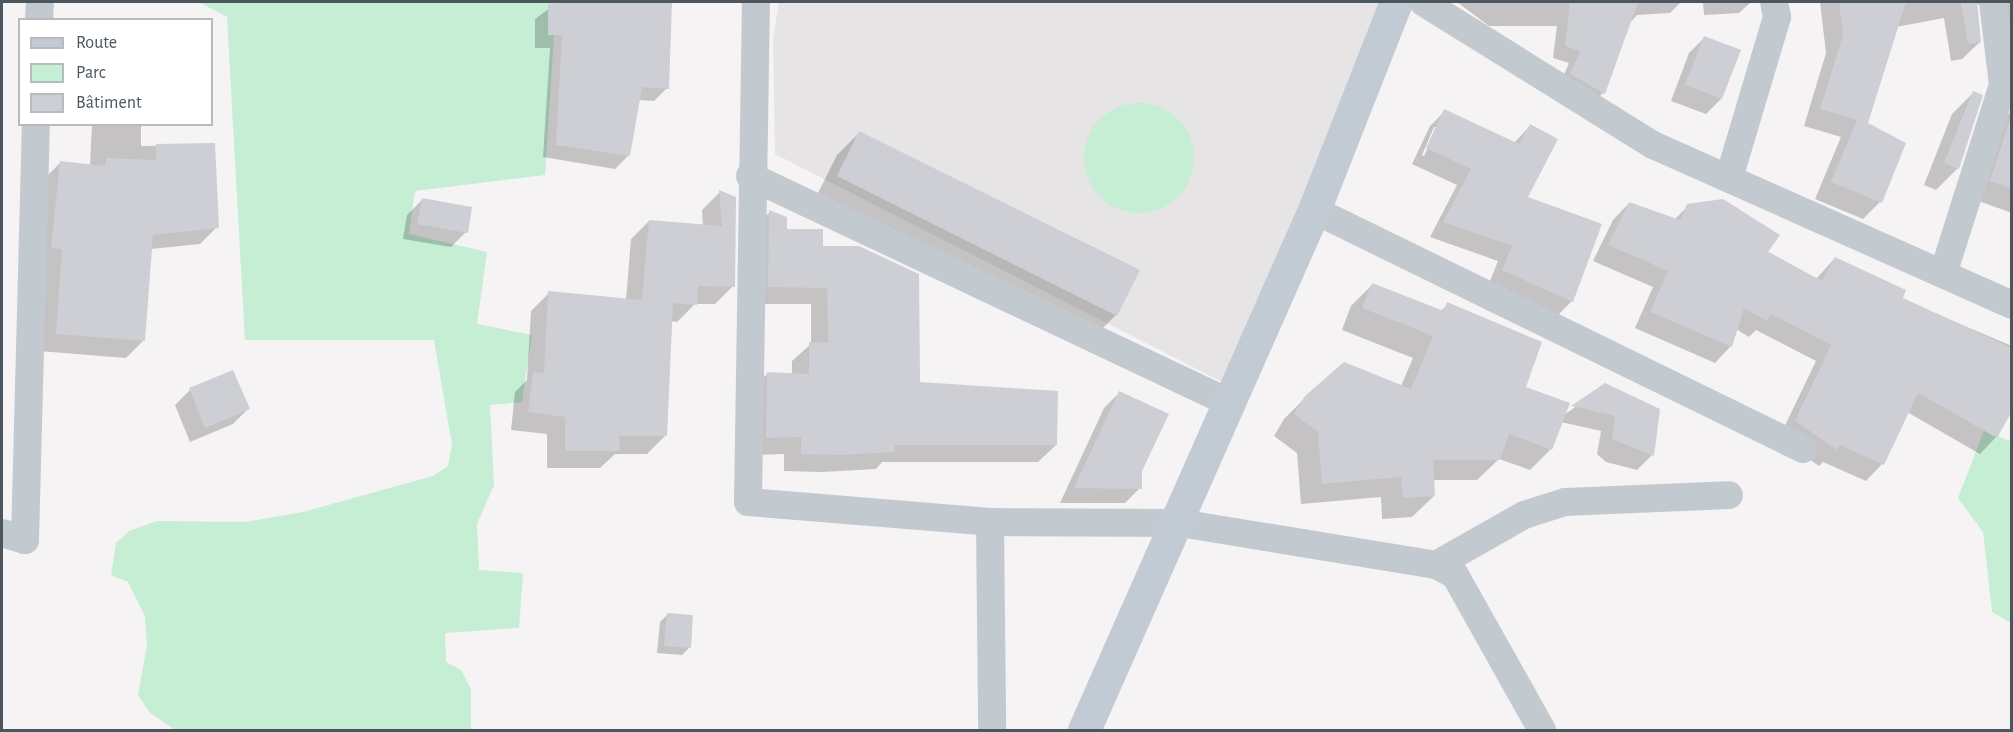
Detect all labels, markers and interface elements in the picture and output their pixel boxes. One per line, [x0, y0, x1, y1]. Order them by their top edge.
legend [18, 18, 213, 126]
text: Route [76, 34, 117, 52]
text: Parc [76, 64, 106, 82]
text: Bâtiment [76, 94, 142, 112]

